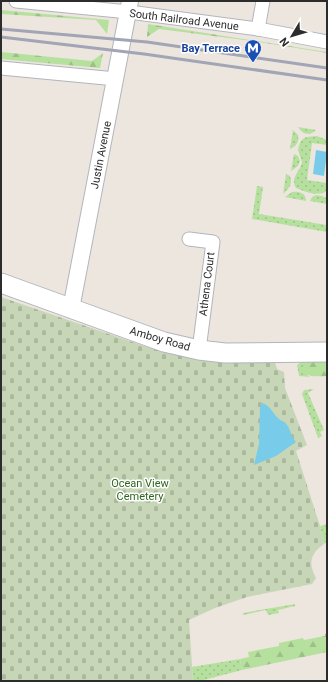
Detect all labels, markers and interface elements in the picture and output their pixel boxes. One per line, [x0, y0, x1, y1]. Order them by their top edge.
street label: South Railroad Avenue [129, 7, 240, 33]
north arrow [272, 16, 312, 56]
text: N [277, 35, 292, 49]
metro station icon: Bay Terrace [243, 38, 263, 63]
place label: Bay Terrace [181, 42, 240, 55]
street label: Justin Avenue [88, 120, 114, 190]
street label: Athena Court [197, 251, 217, 317]
street label: Amboy Road [128, 324, 192, 354]
park label: Ocean View Cemetery [111, 477, 170, 503]

